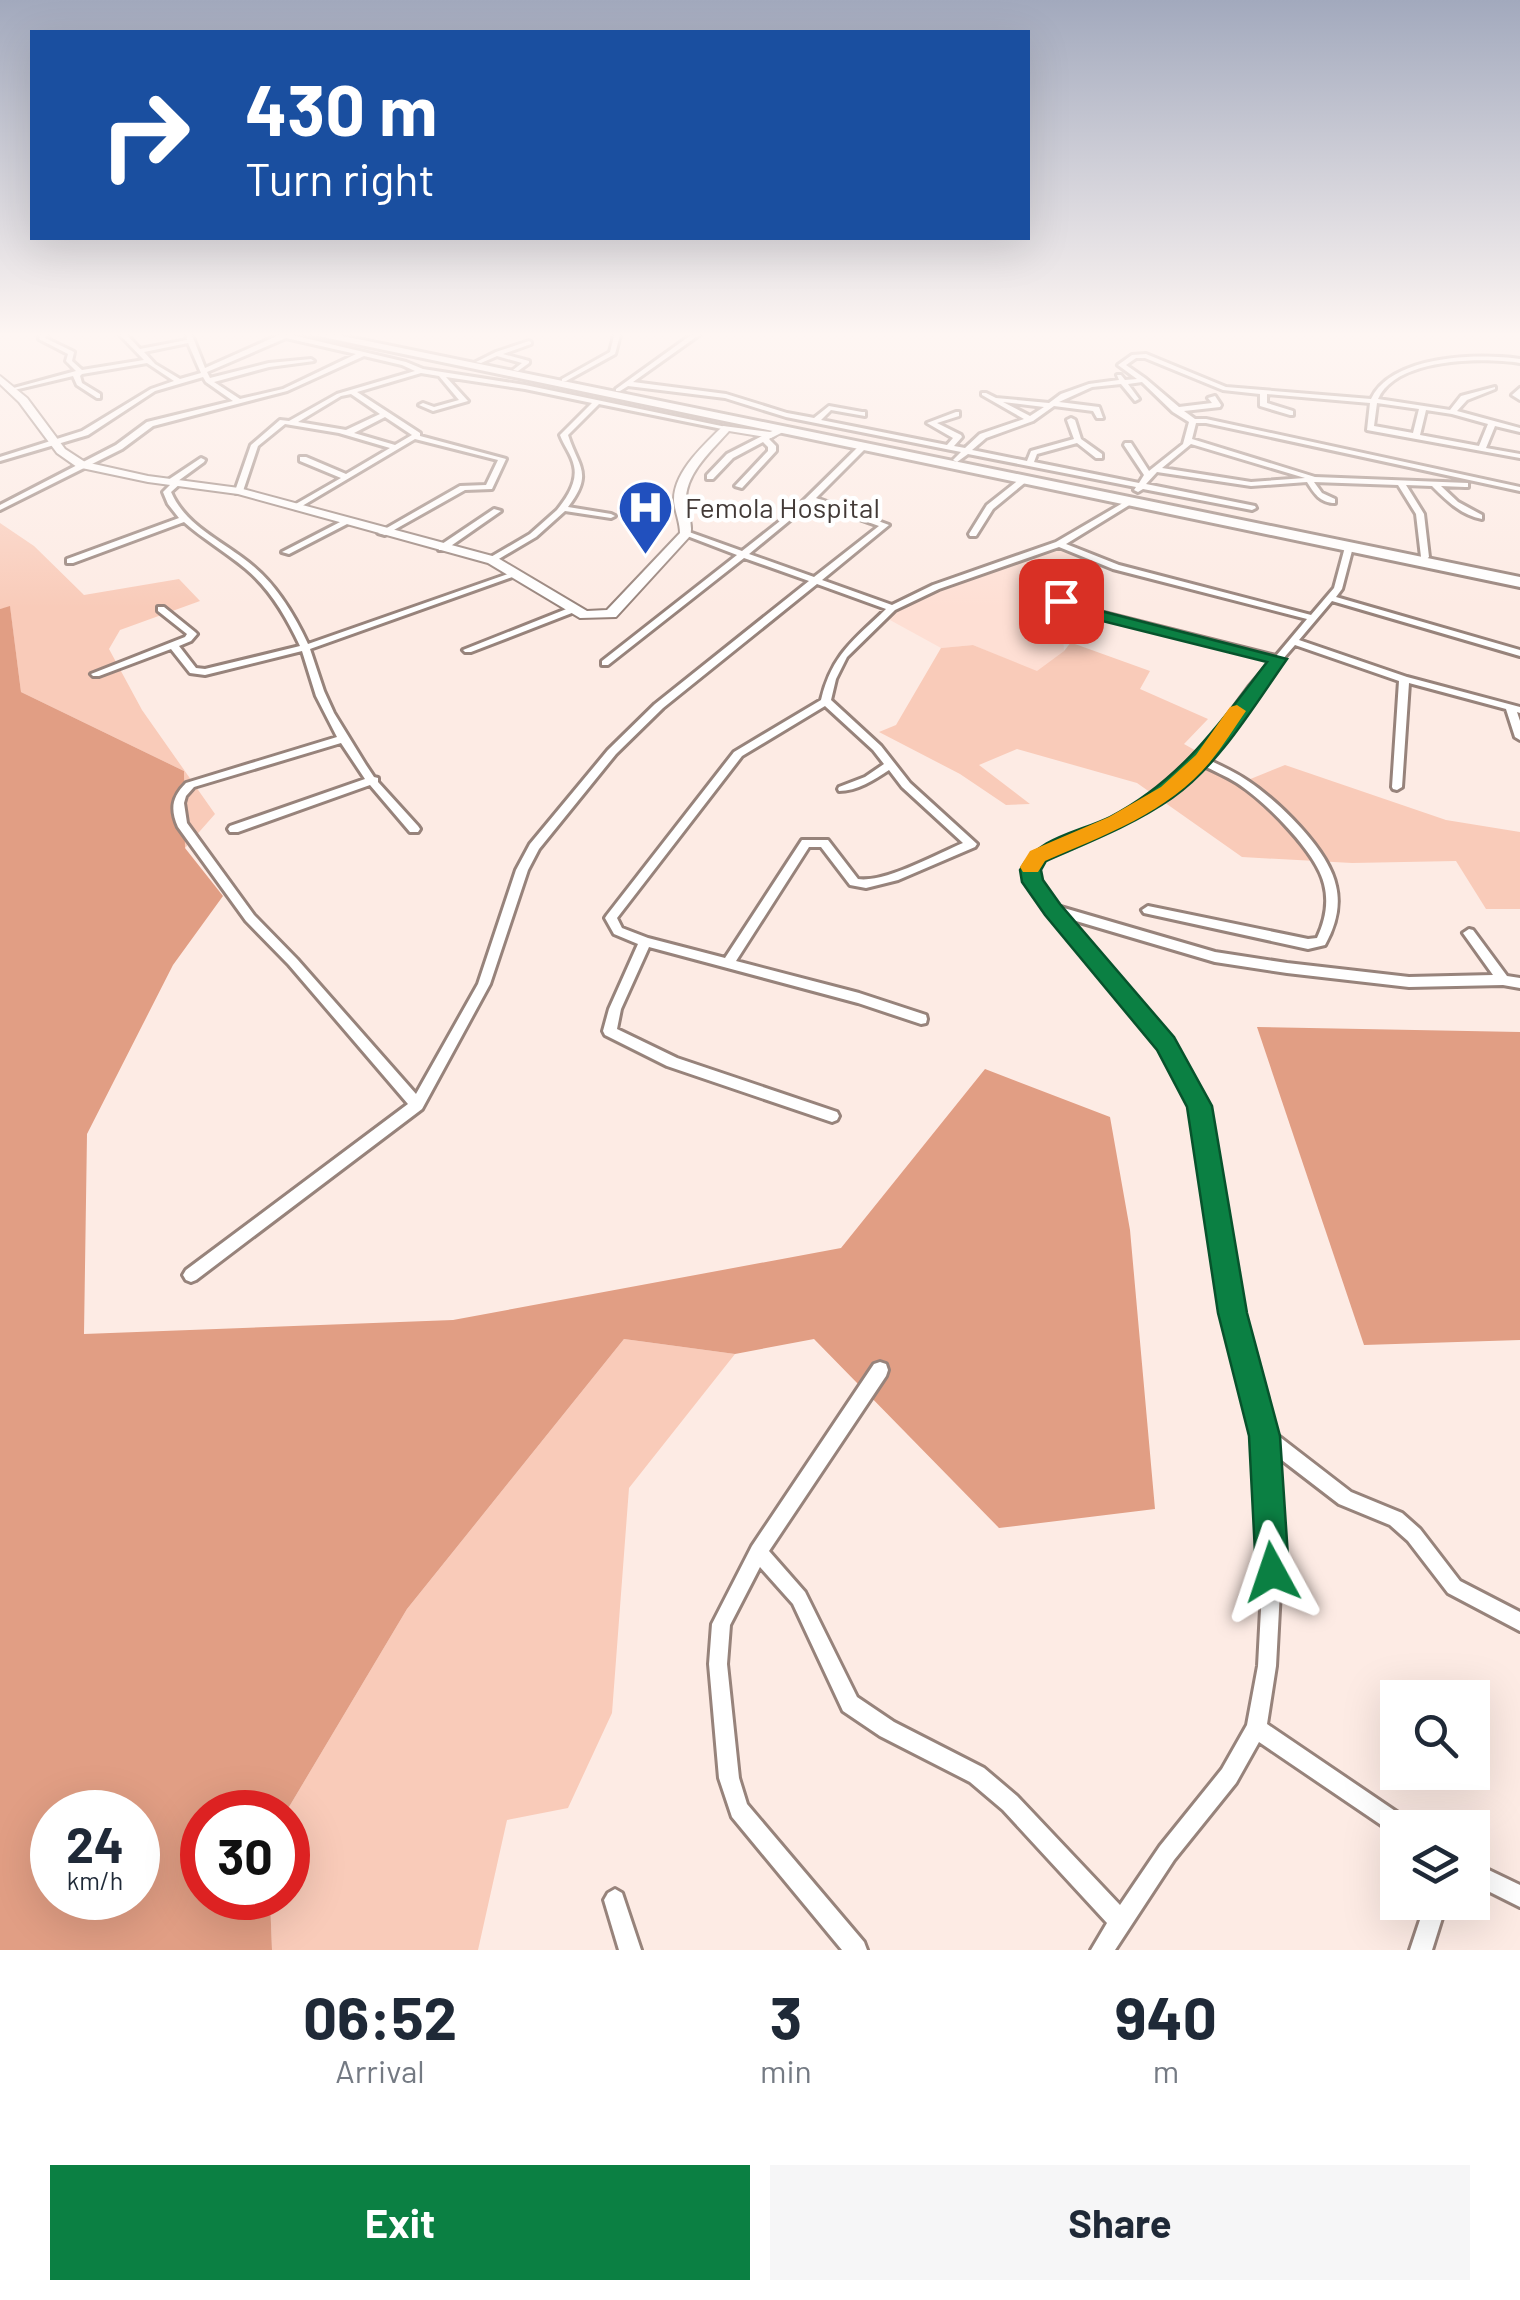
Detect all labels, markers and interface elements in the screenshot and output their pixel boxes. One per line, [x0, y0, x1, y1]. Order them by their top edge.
text: 430 m [245, 66, 438, 150]
icon: right [80, 70, 210, 200]
text: Turn right [245, 151, 435, 205]
hospital icon: Femola Hospital [616, 478, 676, 557]
place label: Femola Hospital [685, 490, 880, 524]
pin [1019, 559, 1104, 644]
icon: arrive [1034, 574, 1089, 629]
position arrow [1220, 1520, 1324, 1624]
map controls [1380, 1680, 1490, 1920]
button: search [1380, 1680, 1490, 1790]
speed limit sign: 30 [180, 1790, 310, 1920]
button: layers [1380, 1810, 1490, 1920]
text: 24 [66, 1813, 124, 1873]
text: km/h [67, 1865, 123, 1895]
text: 06:52 [303, 1980, 457, 2052]
text: 3 [770, 1980, 802, 2052]
text: 940 [1115, 1980, 1217, 2052]
text: Arrival [335, 2051, 425, 2089]
text: min [760, 2051, 812, 2089]
text: m [1153, 2051, 1179, 2089]
button: Exit [50, 2165, 750, 2280]
button: Share [770, 2165, 1470, 2280]

